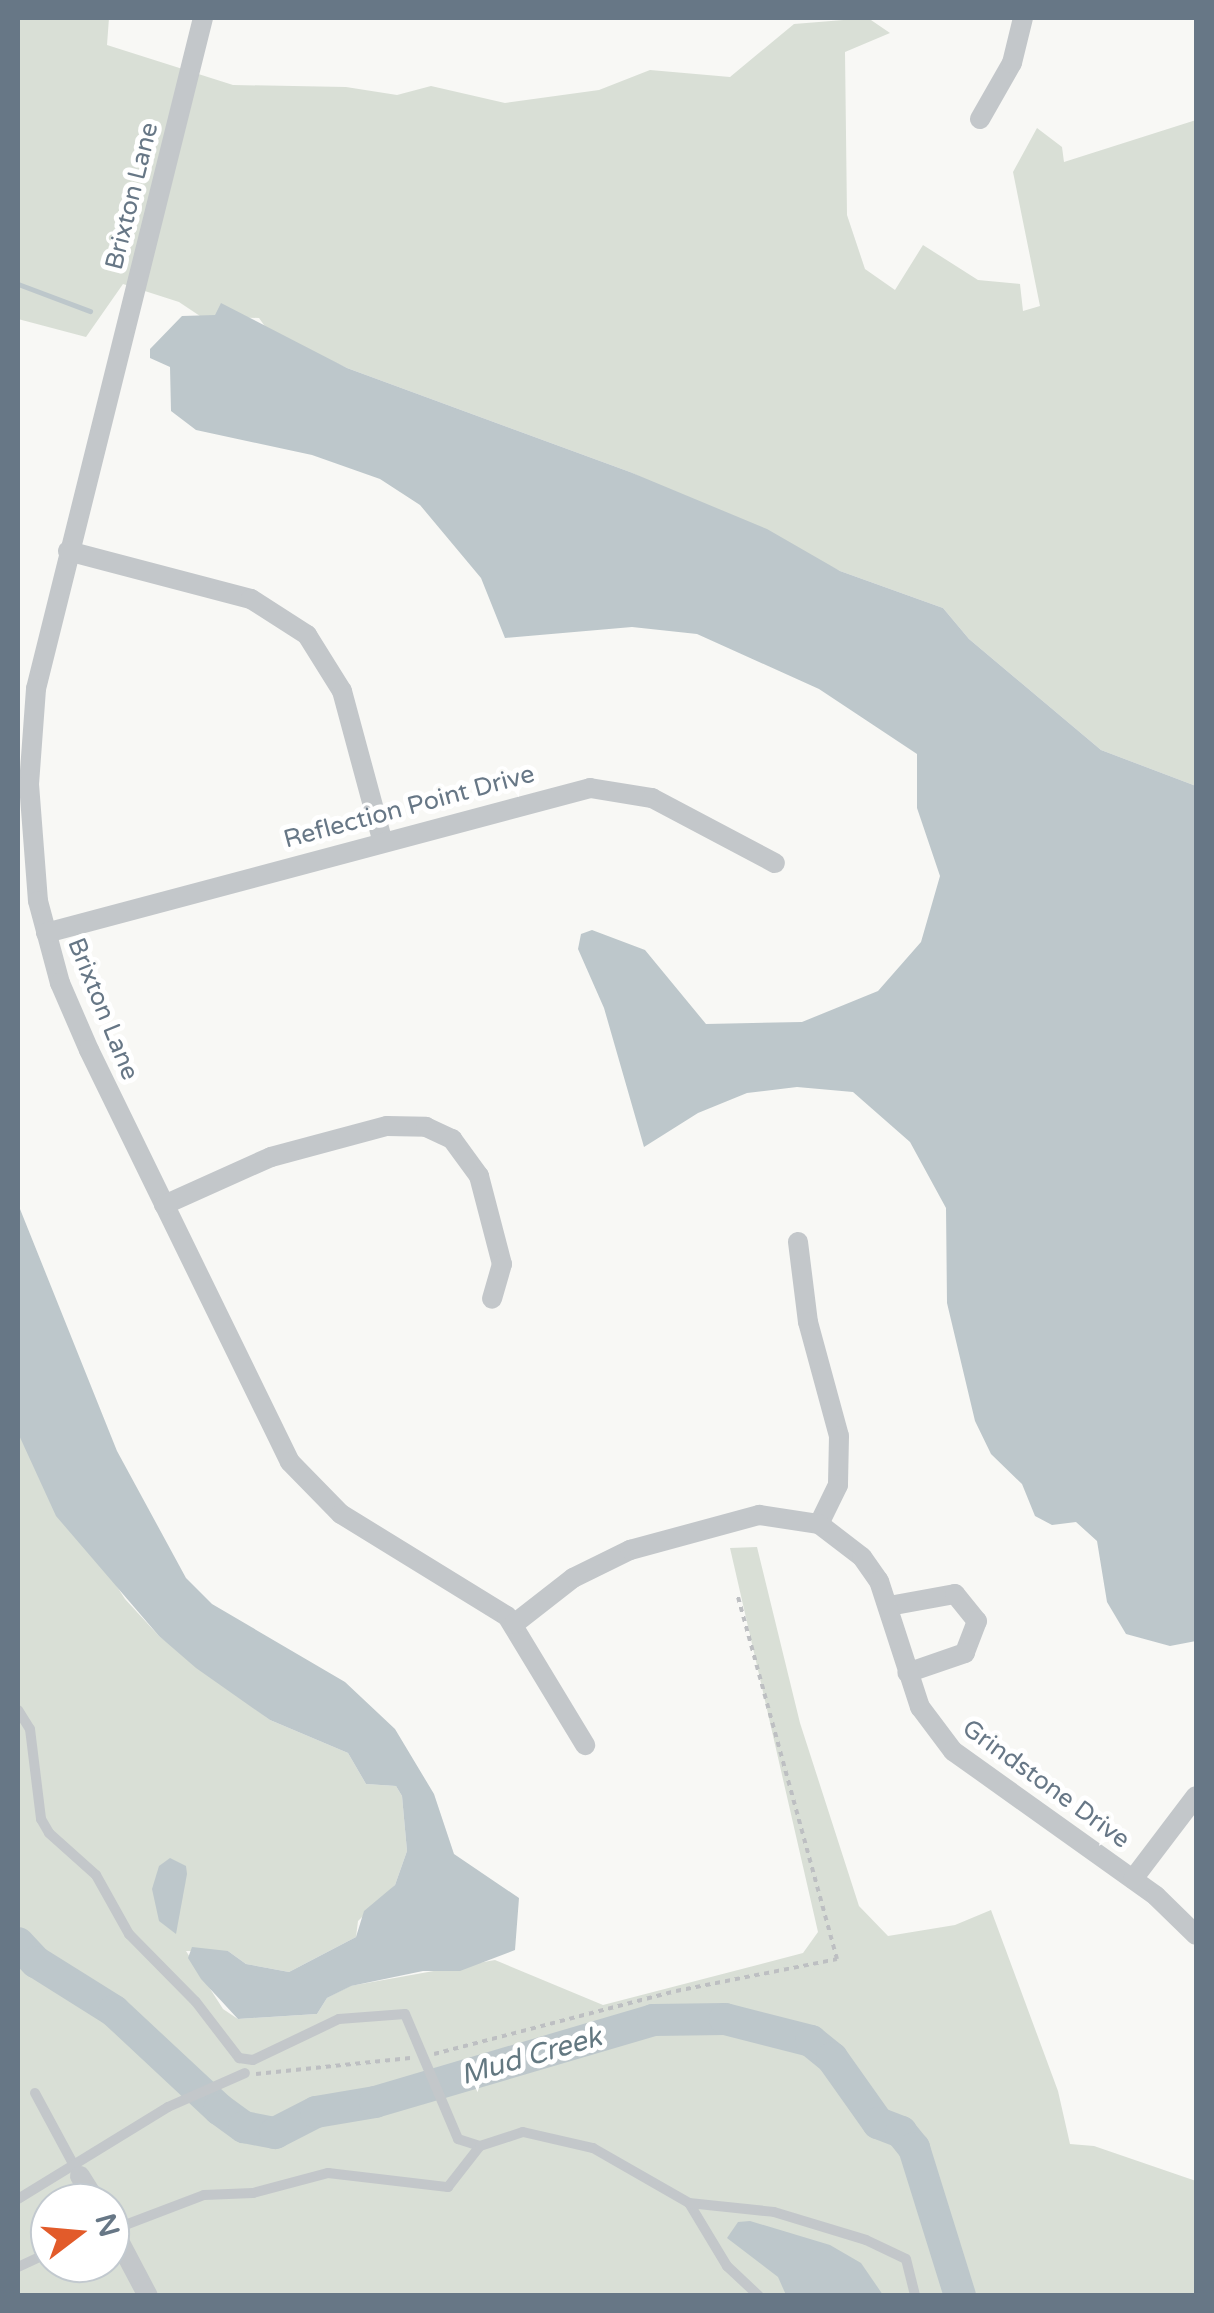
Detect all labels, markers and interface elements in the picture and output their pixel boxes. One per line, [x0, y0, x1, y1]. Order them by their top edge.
street label: Brixton Lane [99, 119, 165, 273]
street label: Reflection Point Drive [280, 759, 538, 855]
street label: Brixton Lane [61, 934, 145, 1084]
street label: Grindstone Drive [956, 1713, 1136, 1855]
water label: Mud Creek [457, 2020, 605, 2092]
north arrow [30, 2183, 130, 2283]
text: N [87, 2210, 126, 2241]

